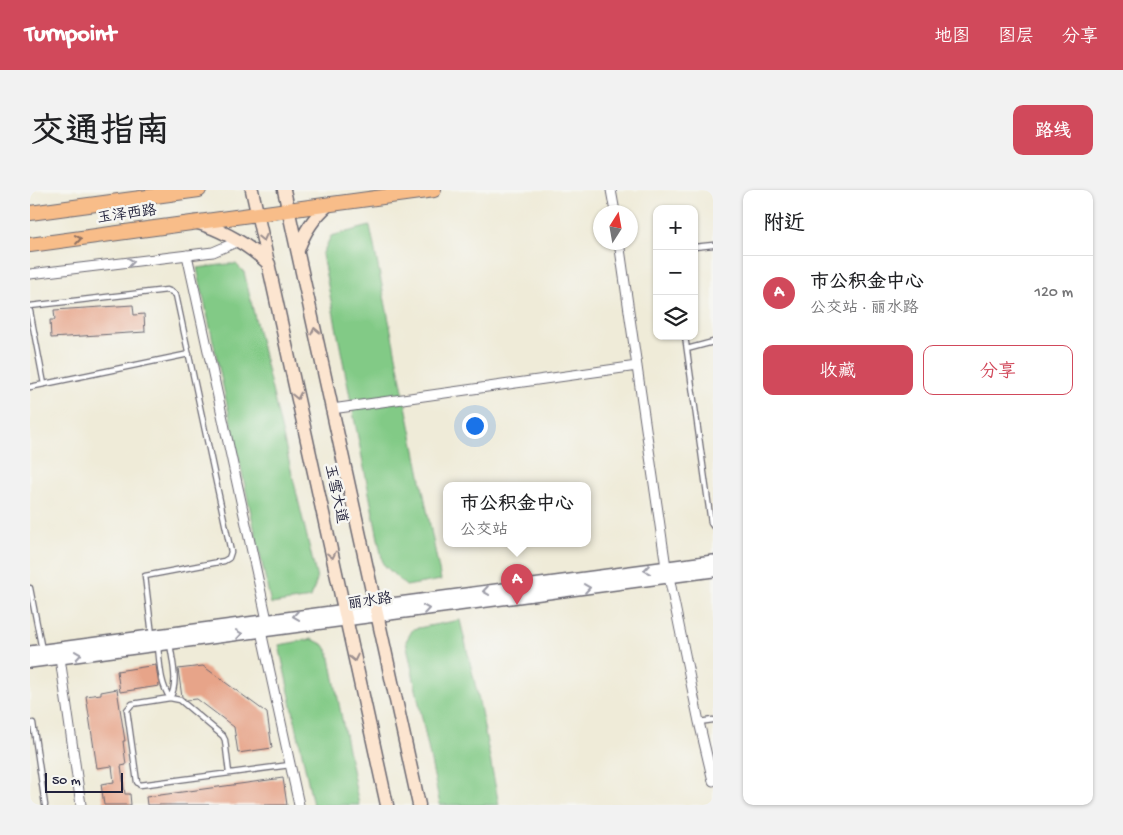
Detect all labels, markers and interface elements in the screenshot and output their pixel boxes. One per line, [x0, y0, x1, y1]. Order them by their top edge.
text: Turnpoint [25, 21, 116, 50]
text: 地图 [934, 27, 970, 48]
text: 图层 [998, 27, 1034, 48]
text: 分享 [1062, 27, 1098, 48]
button: 路线 [1013, 105, 1093, 155]
text: 交通指南 [30, 114, 170, 155]
street label: 玉泽西路 [96, 202, 158, 228]
north arrow [593, 205, 638, 250]
map controls [653, 205, 698, 340]
button: + [653, 205, 698, 250]
text: 附近 [763, 213, 805, 238]
one-way arrow [257, 233, 268, 242]
one-way arrow [74, 234, 83, 244]
button: − [653, 250, 698, 295]
one-way arrow [127, 257, 135, 268]
text: 市公积金中心 [810, 272, 924, 295]
text: A [774, 284, 784, 303]
text: 120 m [1034, 284, 1073, 303]
button: layers [653, 295, 698, 340]
text: 公交站 · 丽水路 [810, 300, 919, 319]
one-way arrow [310, 326, 321, 335]
button: 收藏 [763, 345, 913, 395]
button: 分享 [923, 345, 1073, 395]
one-way arrow [292, 392, 302, 401]
your location [462, 413, 488, 439]
street label: 玉雪大道 [320, 463, 350, 525]
popup [443, 482, 591, 547]
text: 市公积金中心 [460, 494, 574, 517]
text: 公交站 [460, 522, 508, 541]
one-way arrow [326, 551, 337, 559]
pin: A [501, 564, 533, 605]
one-way arrow [643, 564, 651, 575]
one-way arrow [583, 583, 591, 594]
one-way arrow [482, 585, 490, 596]
street label: 丽水路 [346, 590, 394, 614]
one-way arrow [422, 604, 430, 615]
one-way arrow [291, 610, 299, 621]
one-way arrow [236, 629, 244, 640]
one-way arrow [74, 651, 83, 661]
one-way arrow [349, 653, 359, 662]
scale bar [45, 770, 122, 793]
text: 50 m [52, 773, 81, 790]

